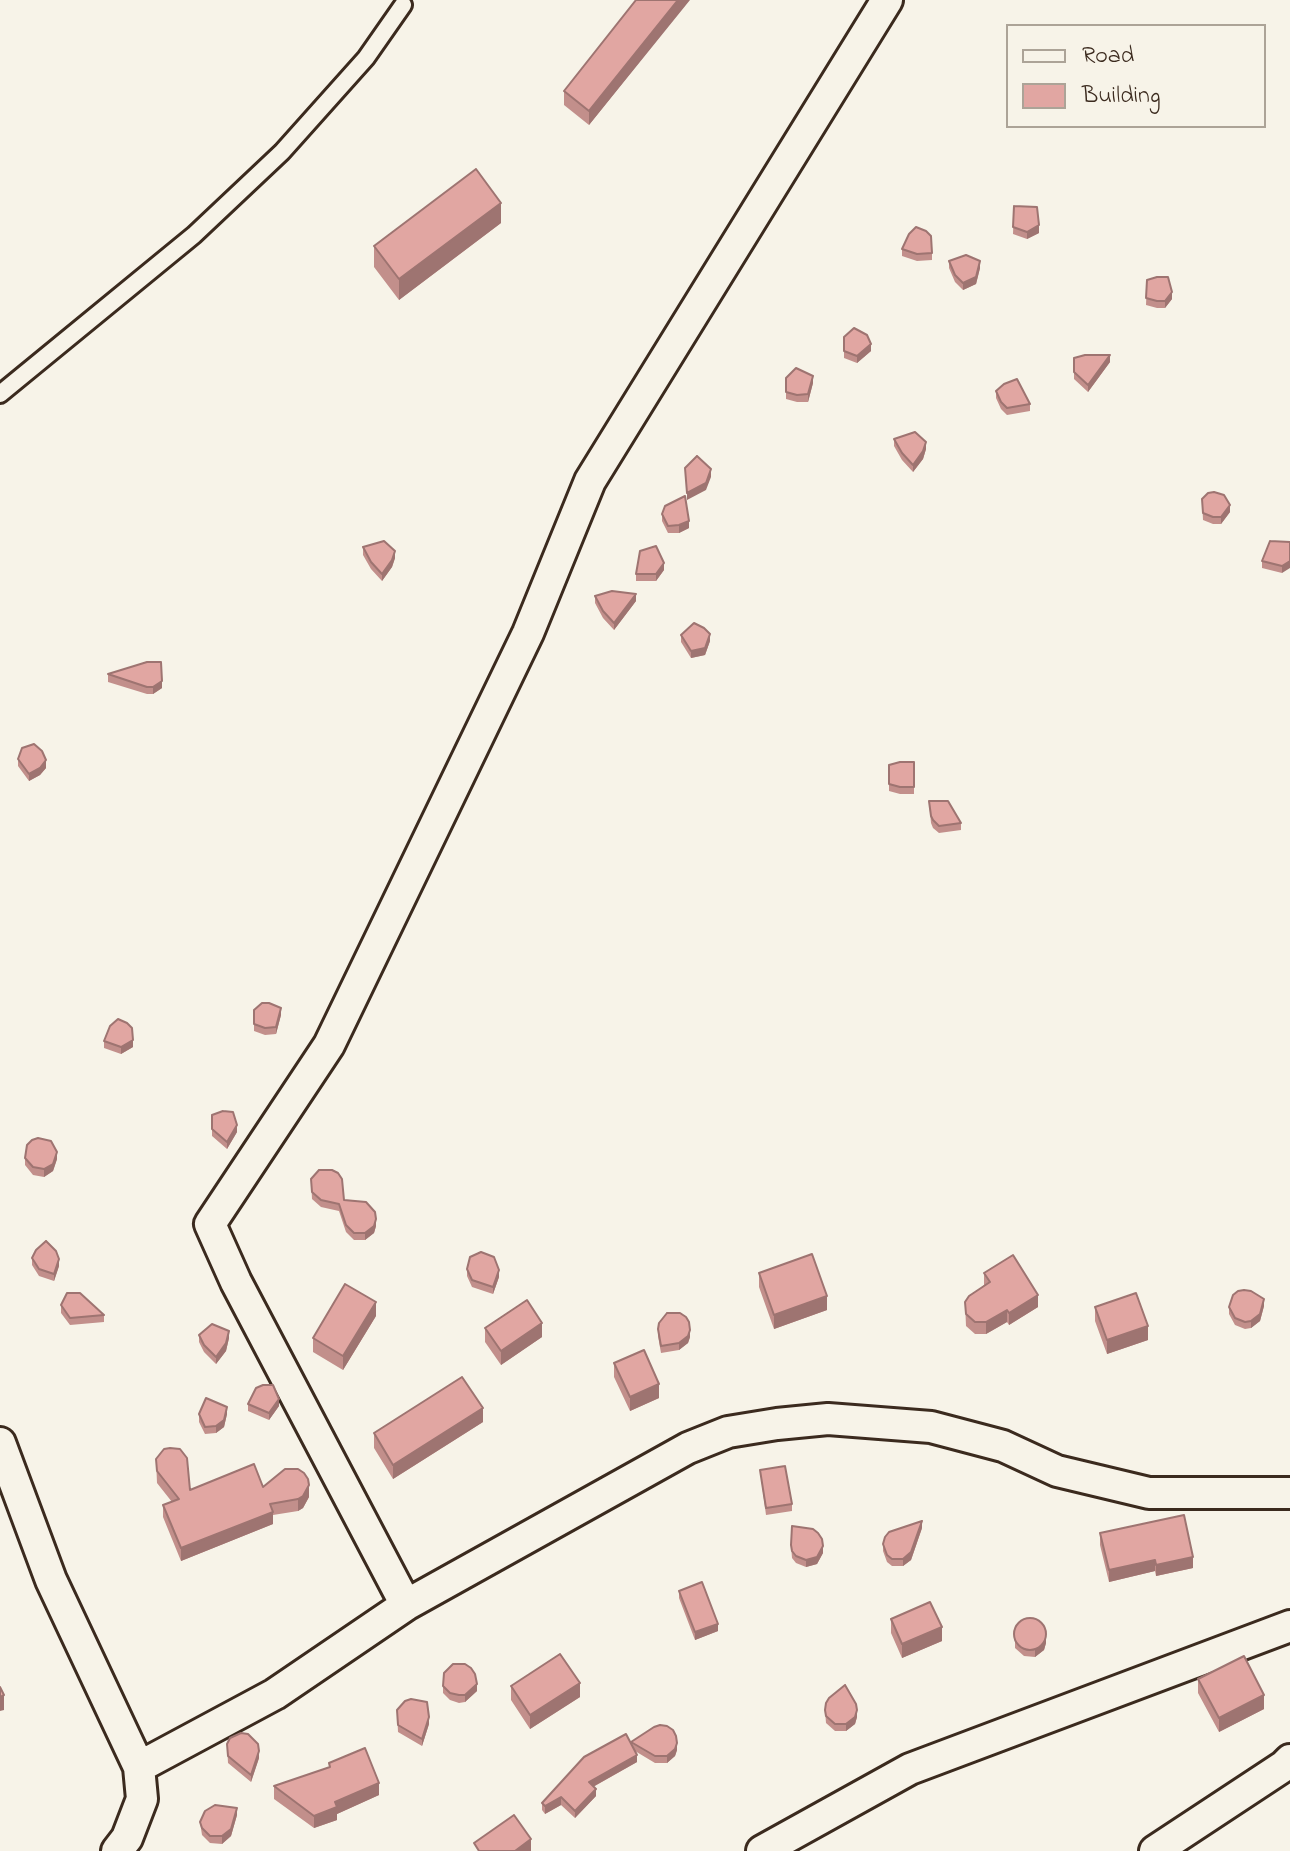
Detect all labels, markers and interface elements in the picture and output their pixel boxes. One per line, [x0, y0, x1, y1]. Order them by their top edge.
legend [1006, 24, 1266, 128]
text: Road [1082, 39, 1134, 74]
text: Building [1082, 79, 1161, 114]

